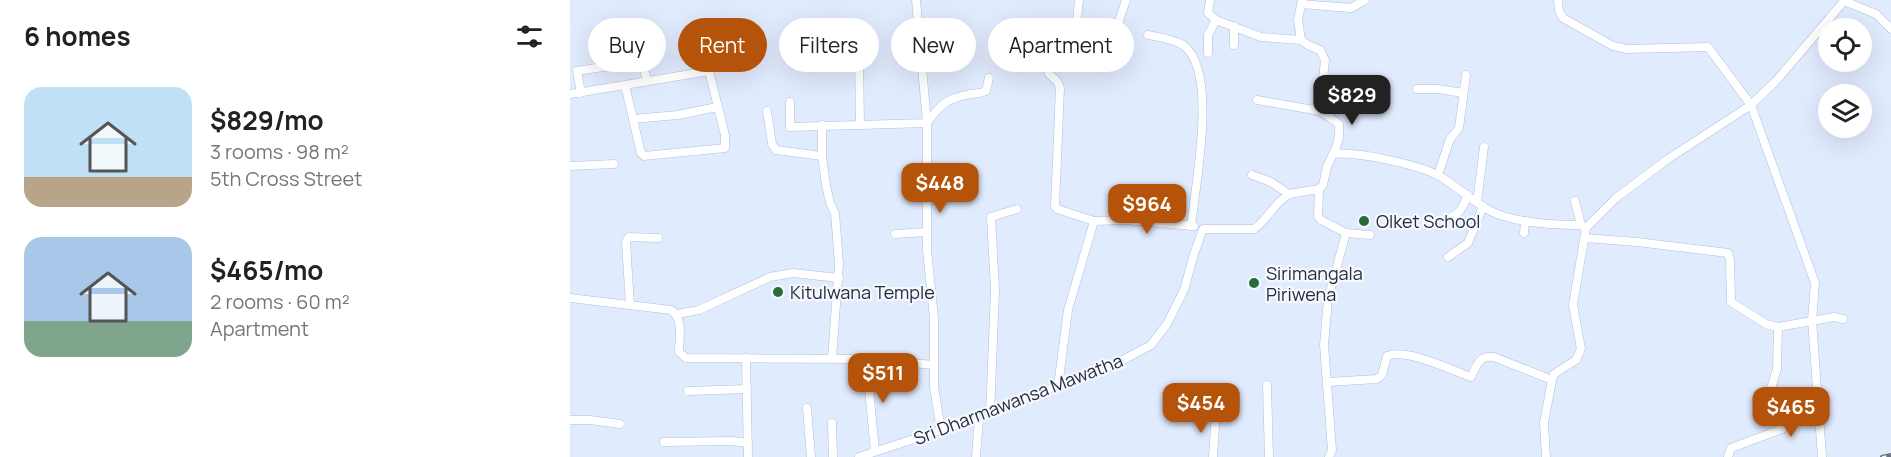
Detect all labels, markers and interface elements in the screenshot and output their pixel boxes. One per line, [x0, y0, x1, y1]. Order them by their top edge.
text: 6 homes [24, 18, 131, 54]
chip: Buy [588, 18, 666, 72]
chip: Rent [678, 18, 767, 72]
chip: Filters [779, 18, 879, 72]
chip: New [891, 18, 976, 72]
chip: Apartment [988, 18, 1134, 72]
map controls [1818, 18, 1872, 138]
button: locate [1818, 18, 1872, 72]
icon: filters [513, 20, 546, 53]
pin: $829 [1316, 75, 1388, 126]
text: $829 [1327, 81, 1377, 108]
button: layers [1818, 84, 1872, 138]
text: $829/mo [210, 102, 324, 138]
icon: home [72, 111, 144, 183]
text: 3 rooms · 98 m² [210, 138, 349, 165]
pin: $448 [904, 163, 976, 214]
text: 5th Cross Street [210, 165, 362, 192]
text: $448 [916, 169, 964, 196]
pin: $964 [1111, 184, 1183, 235]
text: $964 [1122, 190, 1172, 217]
place label: Olket School [1376, 209, 1481, 233]
marker: Olket School [1357, 214, 1371, 228]
text: $465/mo [210, 252, 323, 288]
icon: home [72, 261, 144, 333]
place label: Sirimangala Piriwena [1266, 261, 1363, 306]
marker: Sirimangala Piriwena [1247, 276, 1261, 290]
place label: Kitulwana Temple [790, 280, 935, 304]
marker: Kitulwana Temple [771, 285, 785, 299]
text: 2 rooms · 60 m² [210, 288, 350, 315]
text: Apartment [210, 315, 309, 342]
street label: Sri Dharmawansa Mawatha [910, 348, 1126, 450]
pin: $511 [847, 353, 919, 404]
text: $511 [862, 359, 904, 386]
pin: $454 [1165, 383, 1237, 434]
pin: $465 [1755, 387, 1827, 438]
text: $454 [1177, 389, 1225, 416]
text: $465 [1767, 393, 1815, 420]

